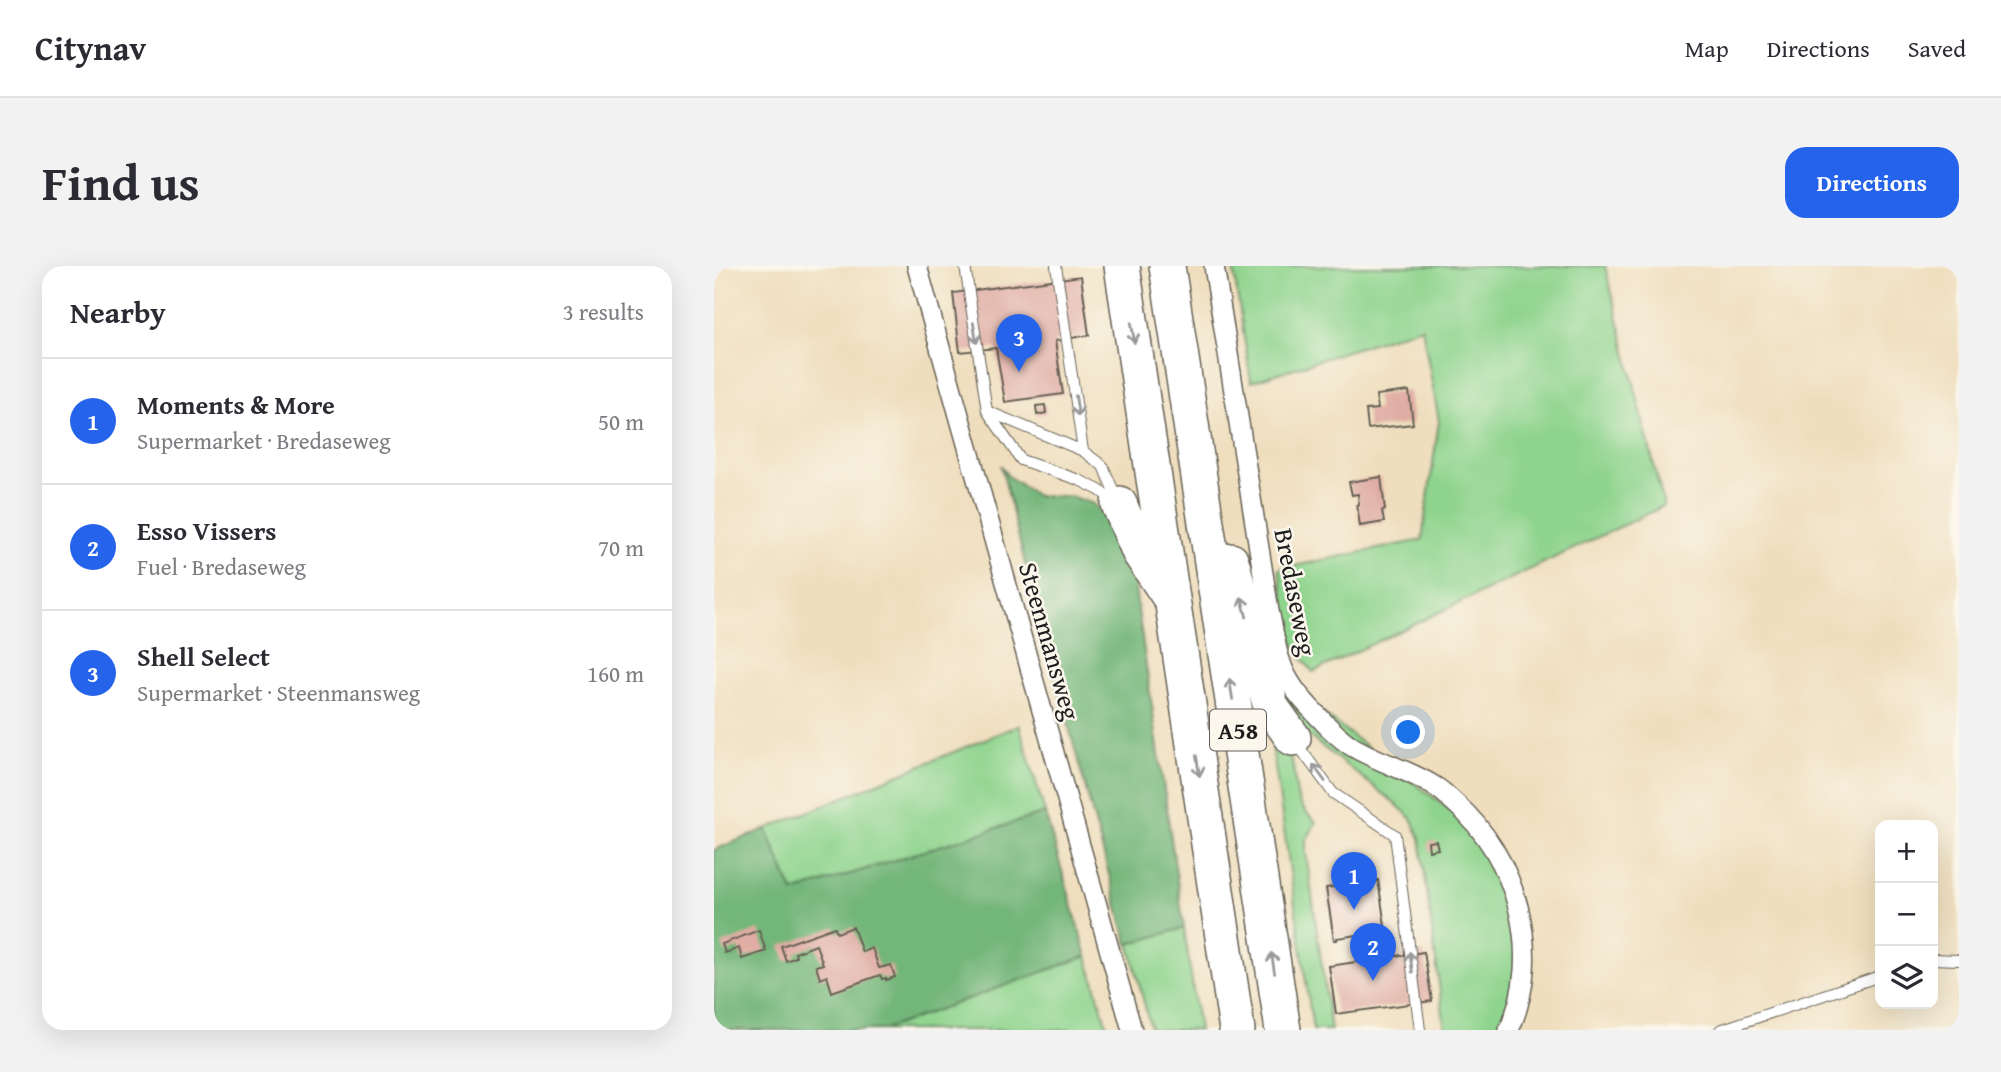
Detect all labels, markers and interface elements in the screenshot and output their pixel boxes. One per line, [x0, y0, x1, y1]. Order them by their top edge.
text: Citynav [35, 24, 146, 72]
text: Map [1685, 31, 1729, 66]
text: Directions [1767, 31, 1870, 66]
text: Saved [1908, 31, 1966, 66]
text: Find us [42, 146, 200, 218]
button: Directions [1785, 147, 1959, 218]
text: Nearby [70, 290, 166, 334]
text: 3 results [563, 295, 644, 328]
pin: 3 [996, 314, 1042, 372]
one-way arrow [969, 322, 982, 344]
one-way arrow [1126, 322, 1139, 344]
text: Moments & More [137, 385, 335, 424]
one-way arrow [1071, 394, 1084, 417]
text: 1 [87, 405, 99, 438]
text: 50 m [598, 405, 644, 438]
text: Supermarket · Bredaseweg [137, 424, 391, 457]
text: Esso Vissers [137, 511, 277, 550]
street label: Bredaseweg [1265, 525, 1327, 659]
text: 2 [87, 531, 99, 564]
text: 70 m [598, 531, 644, 564]
text: Fuel · Bredaseweg [137, 550, 306, 583]
street label: Steenmansweg [1009, 558, 1091, 724]
one-way arrow [1237, 596, 1250, 619]
text: Shell Select [137, 637, 270, 676]
text: 3 [87, 657, 99, 690]
text: 160 m [587, 657, 644, 690]
text: Supermarket · Steenmansweg [137, 676, 420, 709]
one-way arrow [1225, 678, 1238, 701]
road number: A58 [1210, 710, 1266, 751]
your location [1391, 715, 1425, 749]
one-way arrow [1192, 754, 1205, 777]
one-way arrow [1311, 764, 1326, 783]
map controls [1875, 820, 1938, 1009]
button: + [1875, 820, 1938, 883]
pin: 1 [1331, 852, 1377, 910]
button: − [1875, 883, 1938, 946]
pin: 2 [1350, 923, 1396, 981]
button: layers [1875, 946, 1938, 1009]
one-way arrow [1405, 951, 1418, 974]
one-way arrow [1266, 952, 1279, 974]

